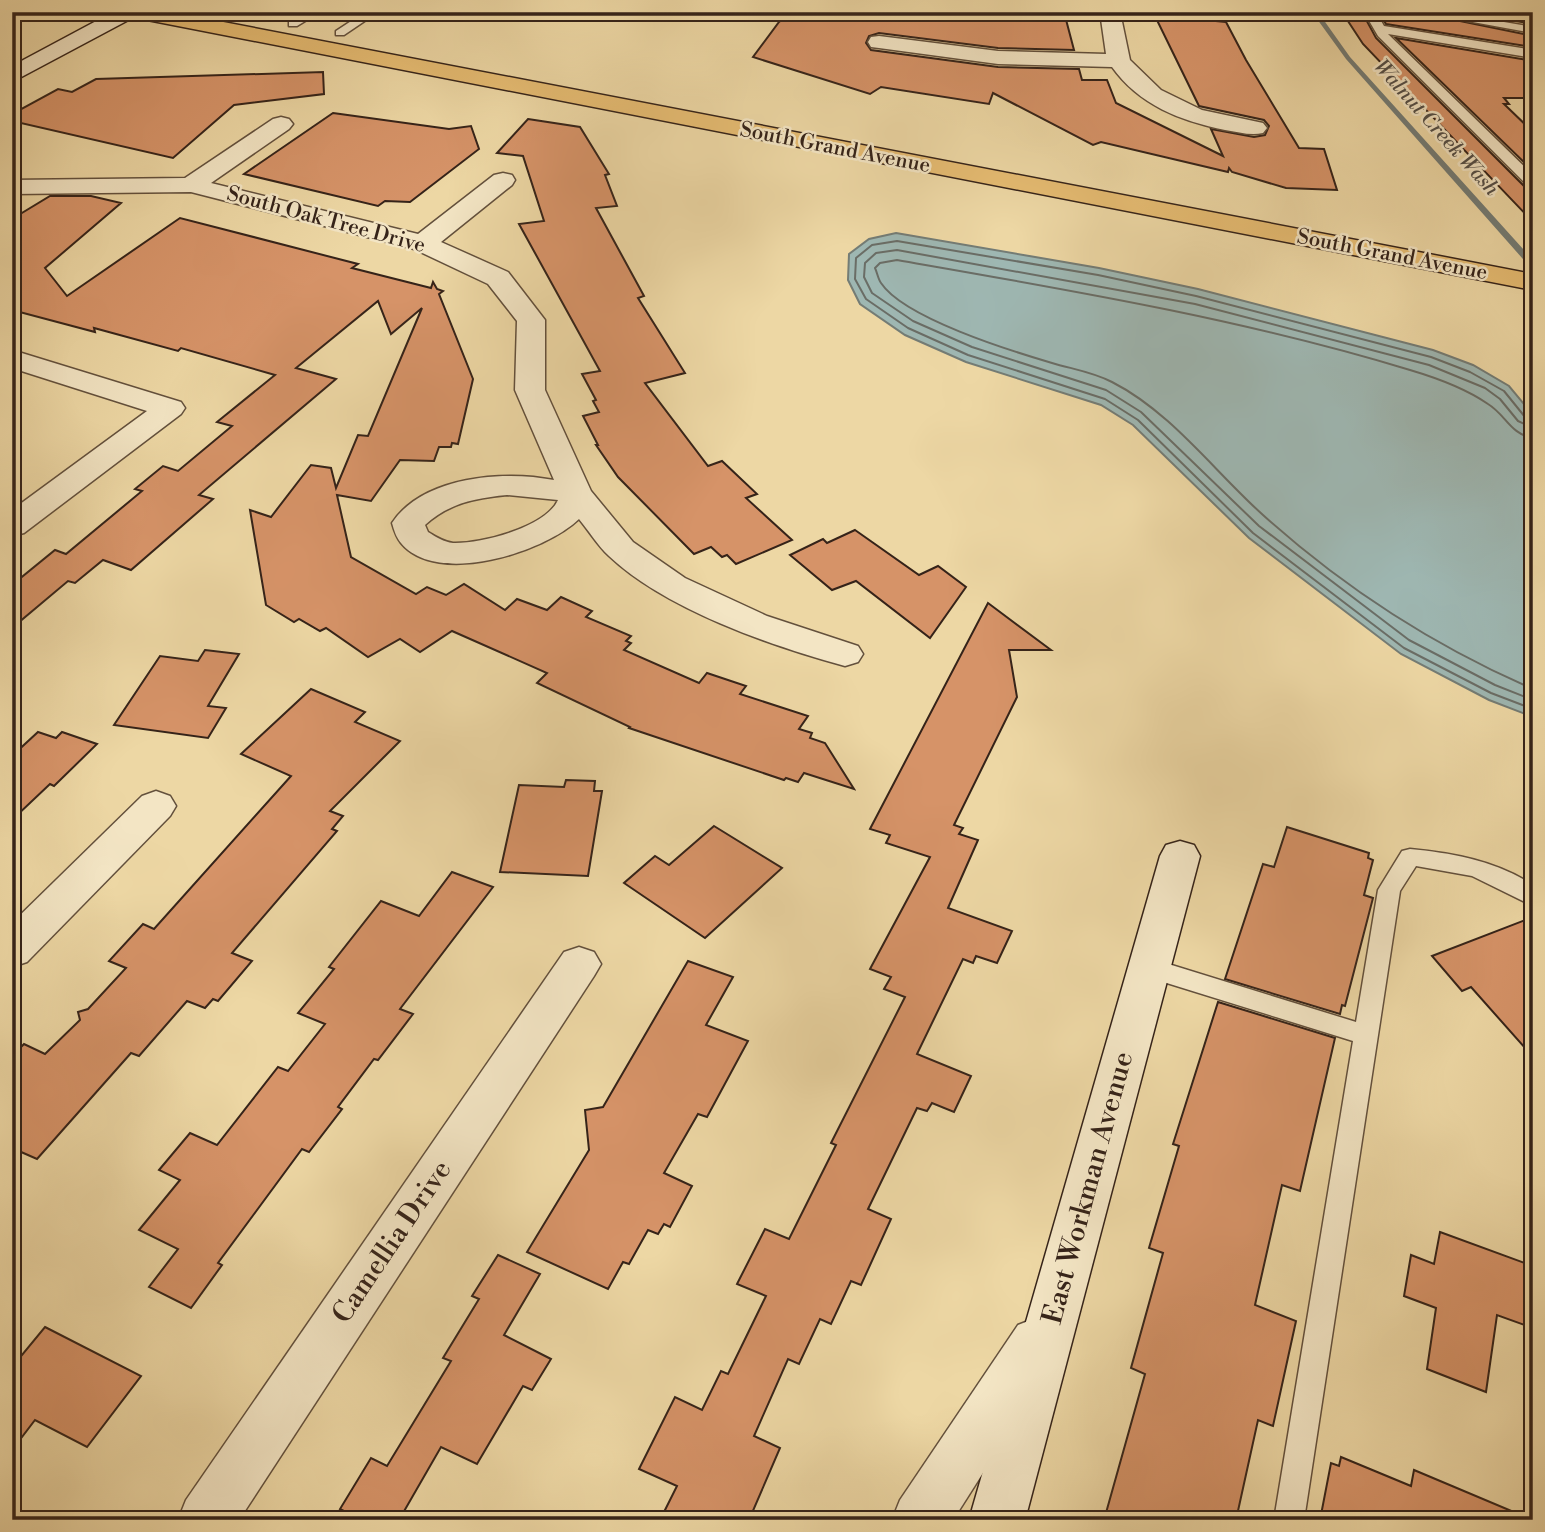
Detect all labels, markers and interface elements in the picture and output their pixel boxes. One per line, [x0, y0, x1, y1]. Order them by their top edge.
water label: Walnut Creek Wash [1368, 54, 1504, 202]
street label: South Grand Avenue [738, 117, 932, 179]
street label: South Oak Tree Drive [224, 181, 428, 259]
street label: South Grand Avenue [1295, 224, 1489, 286]
street label: East Workman Avenue [1035, 1048, 1141, 1328]
street label: Camellia Drive [325, 1154, 459, 1330]

